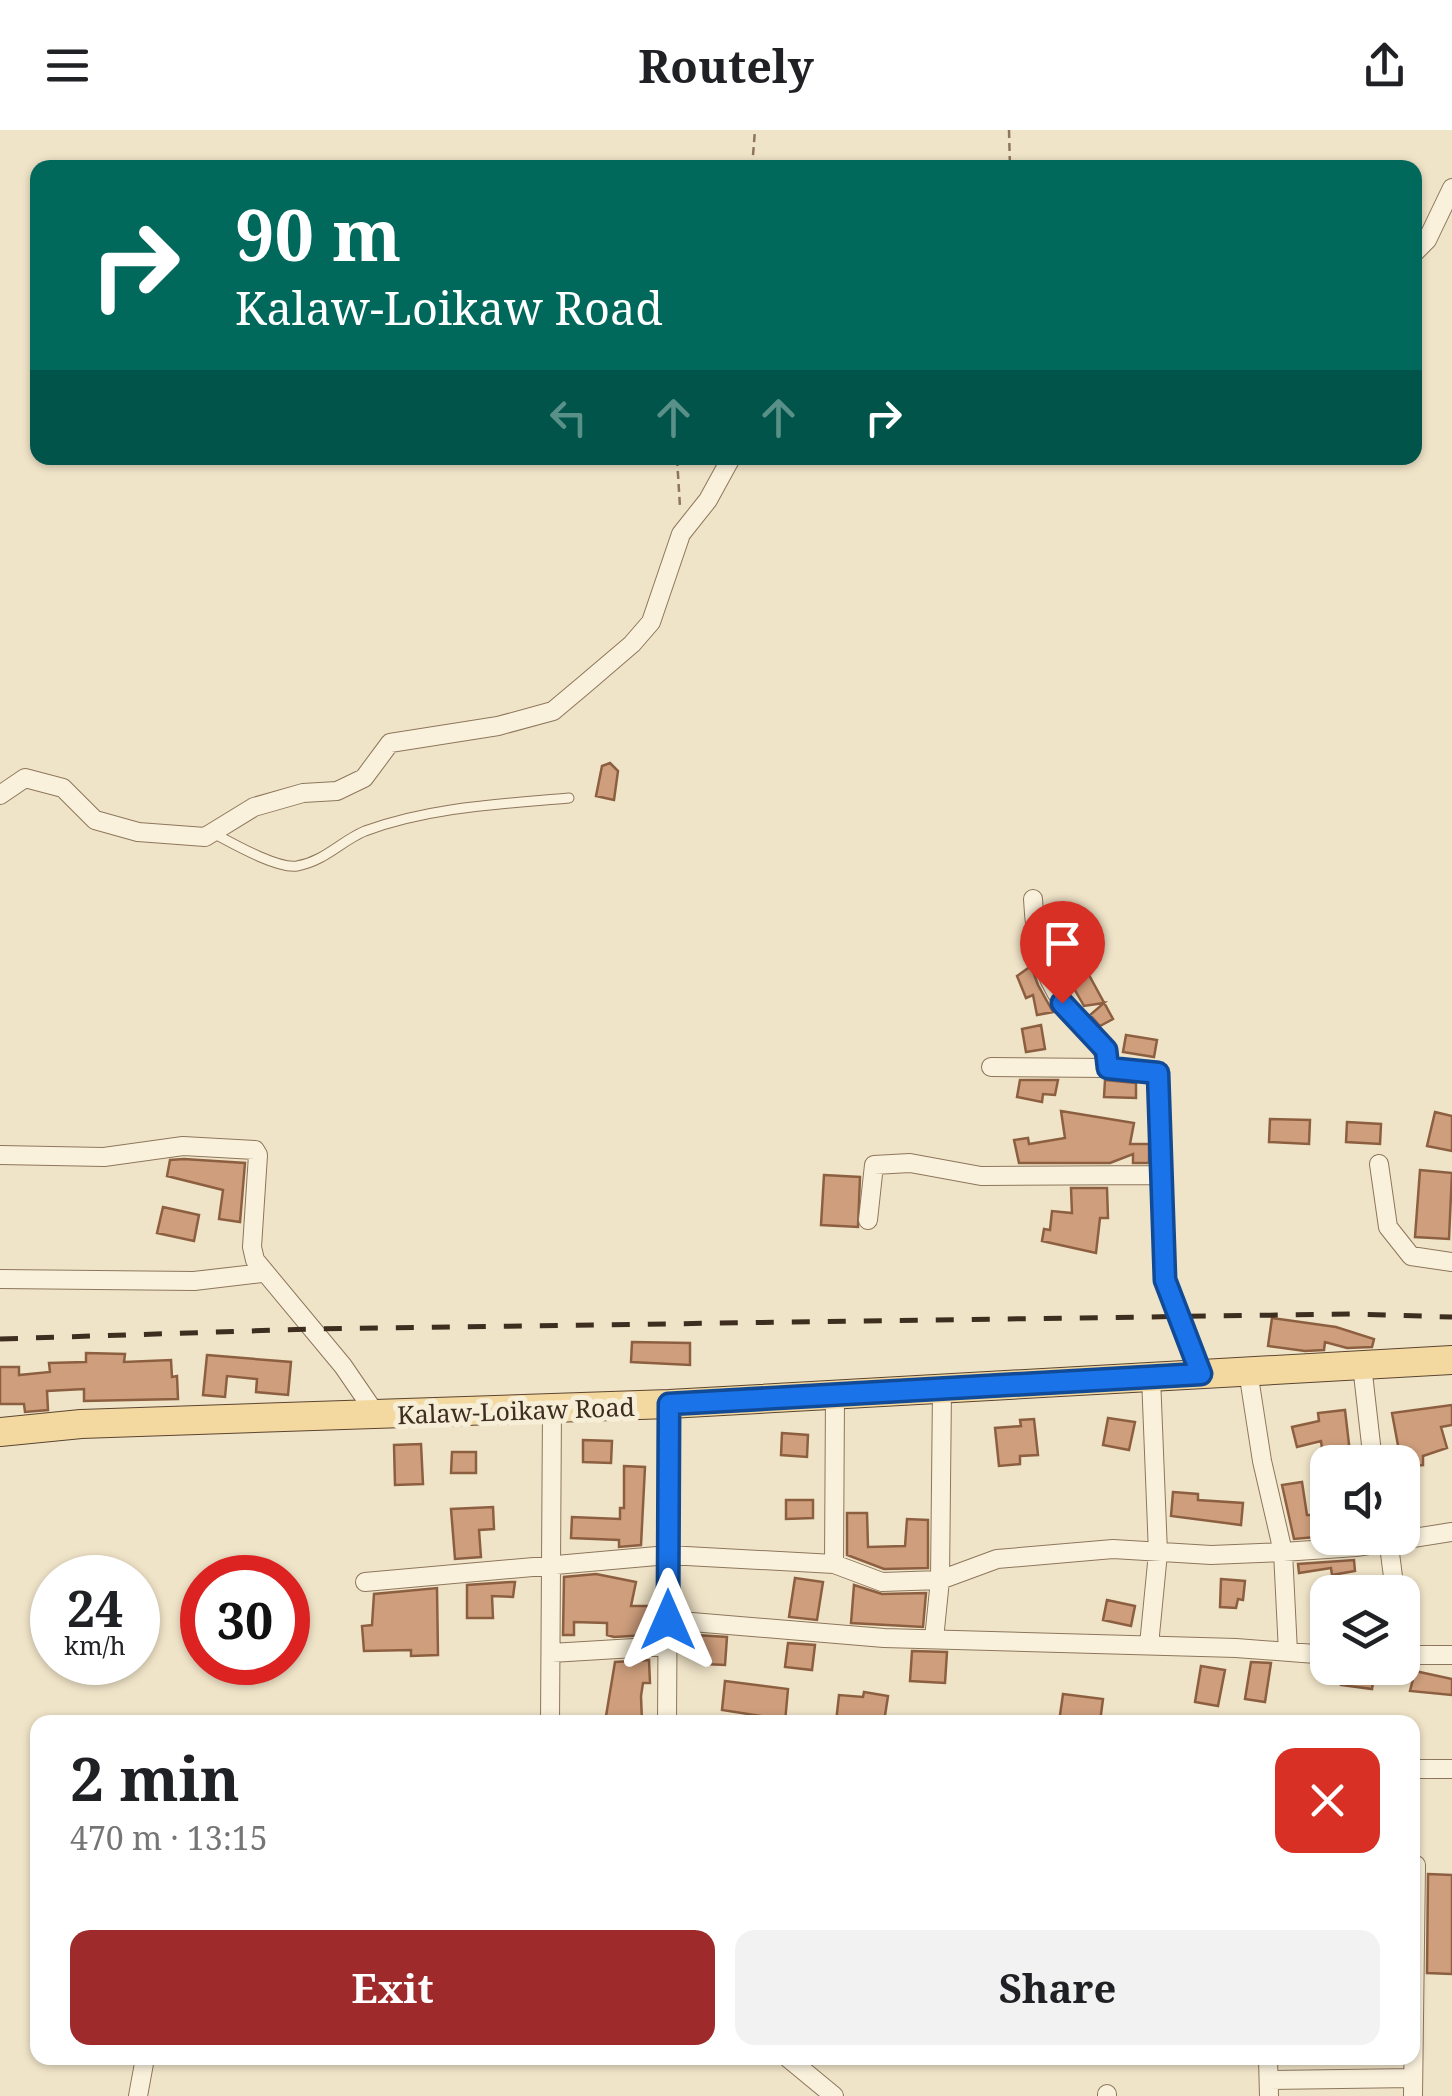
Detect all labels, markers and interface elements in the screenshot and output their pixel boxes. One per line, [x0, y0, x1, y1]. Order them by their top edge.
text: Routely [638, 35, 814, 96]
icon: menu [40, 38, 95, 93]
icon: share [1357, 38, 1412, 93]
text: 90 m [235, 186, 401, 282]
icon: right [70, 200, 200, 330]
text: Kalaw-Loikaw Road [235, 277, 663, 338]
icon: left [541, 390, 596, 445]
icon: ahead [646, 390, 701, 445]
icon: ahead [751, 390, 806, 445]
icon: right [856, 390, 911, 445]
pin [1020, 901, 1105, 1004]
icon: arrive [1035, 916, 1090, 971]
street label: Kalaw-Loikaw Road [397, 1389, 635, 1431]
map controls [1310, 1445, 1420, 1685]
button: sound [1310, 1445, 1420, 1555]
speed limit sign: 30 [180, 1555, 310, 1685]
position arrow [616, 1568, 720, 1672]
text: 24 [67, 1574, 123, 1642]
button: layers [1310, 1575, 1420, 1685]
text: km/h [64, 1628, 126, 1662]
text: 2 min [70, 1737, 240, 1819]
button: close [1275, 1748, 1380, 1853]
text: 470 m · 13:15 [70, 1816, 268, 1859]
button: Exit [70, 1930, 715, 2045]
button: Share [735, 1930, 1380, 2045]

